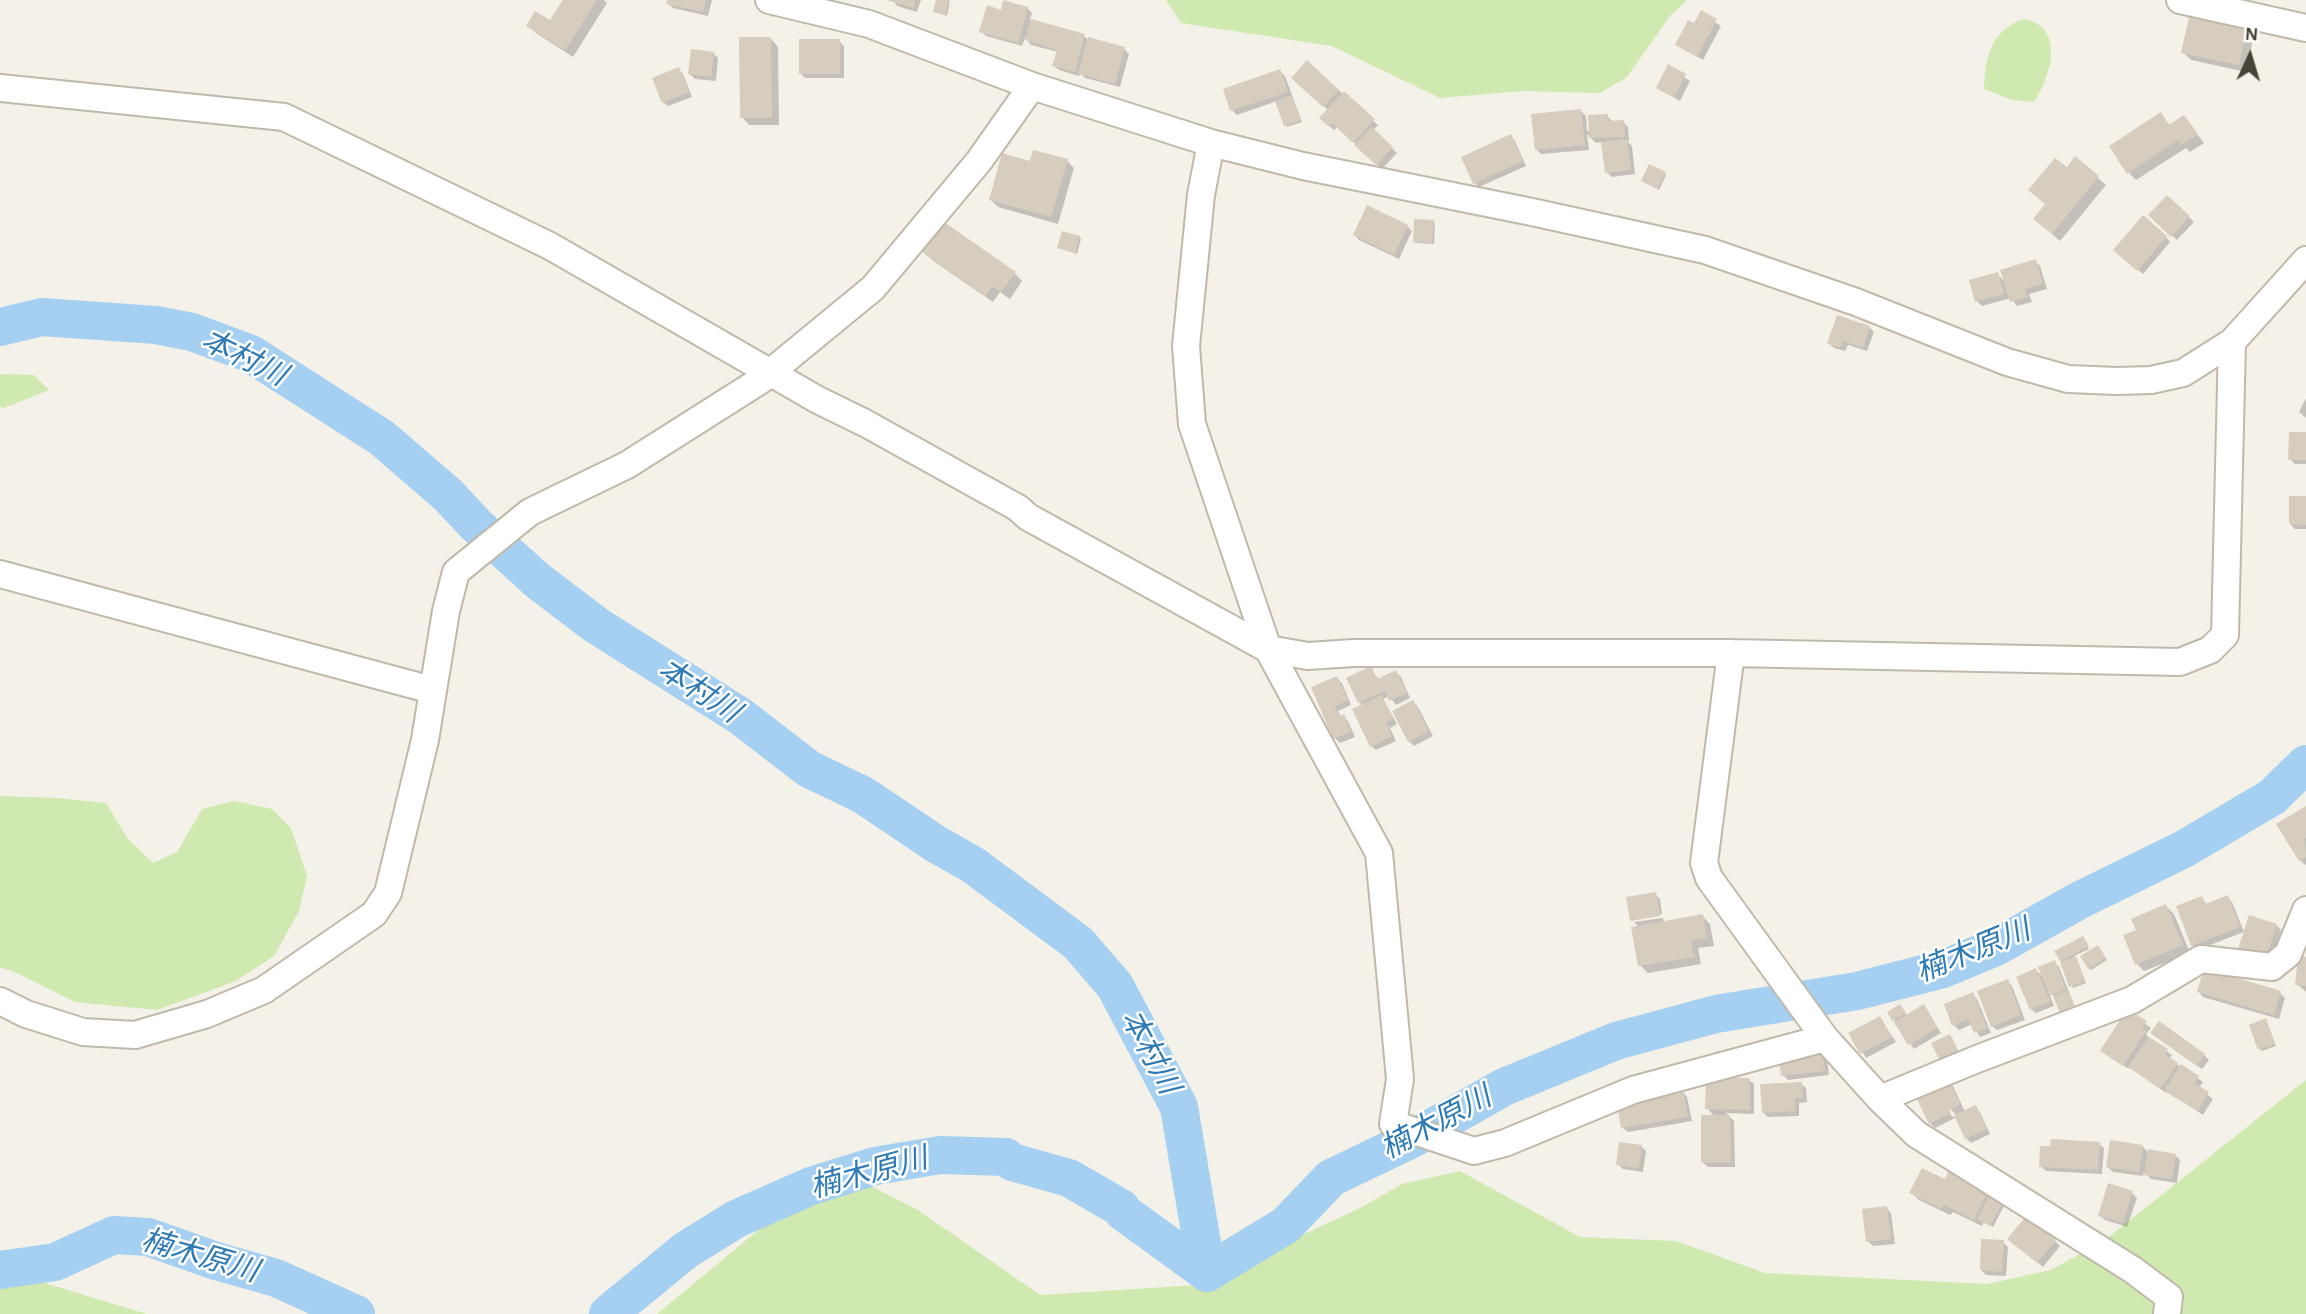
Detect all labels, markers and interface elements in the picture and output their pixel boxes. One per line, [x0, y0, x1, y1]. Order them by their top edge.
north arrow [2215, 21, 2285, 91]
text: N [2244, 25, 2259, 44]
water label: 本村川 [196, 322, 292, 394]
water label: 本村川 [651, 651, 747, 731]
water label: 楠木原川 [1911, 912, 2035, 990]
water label: 本村川 [1113, 1004, 1187, 1100]
water label: 楠木原川 [1375, 1079, 1497, 1167]
water label: 楠木原川 [806, 1140, 932, 1206]
water label: 楠木原川 [137, 1222, 263, 1290]

